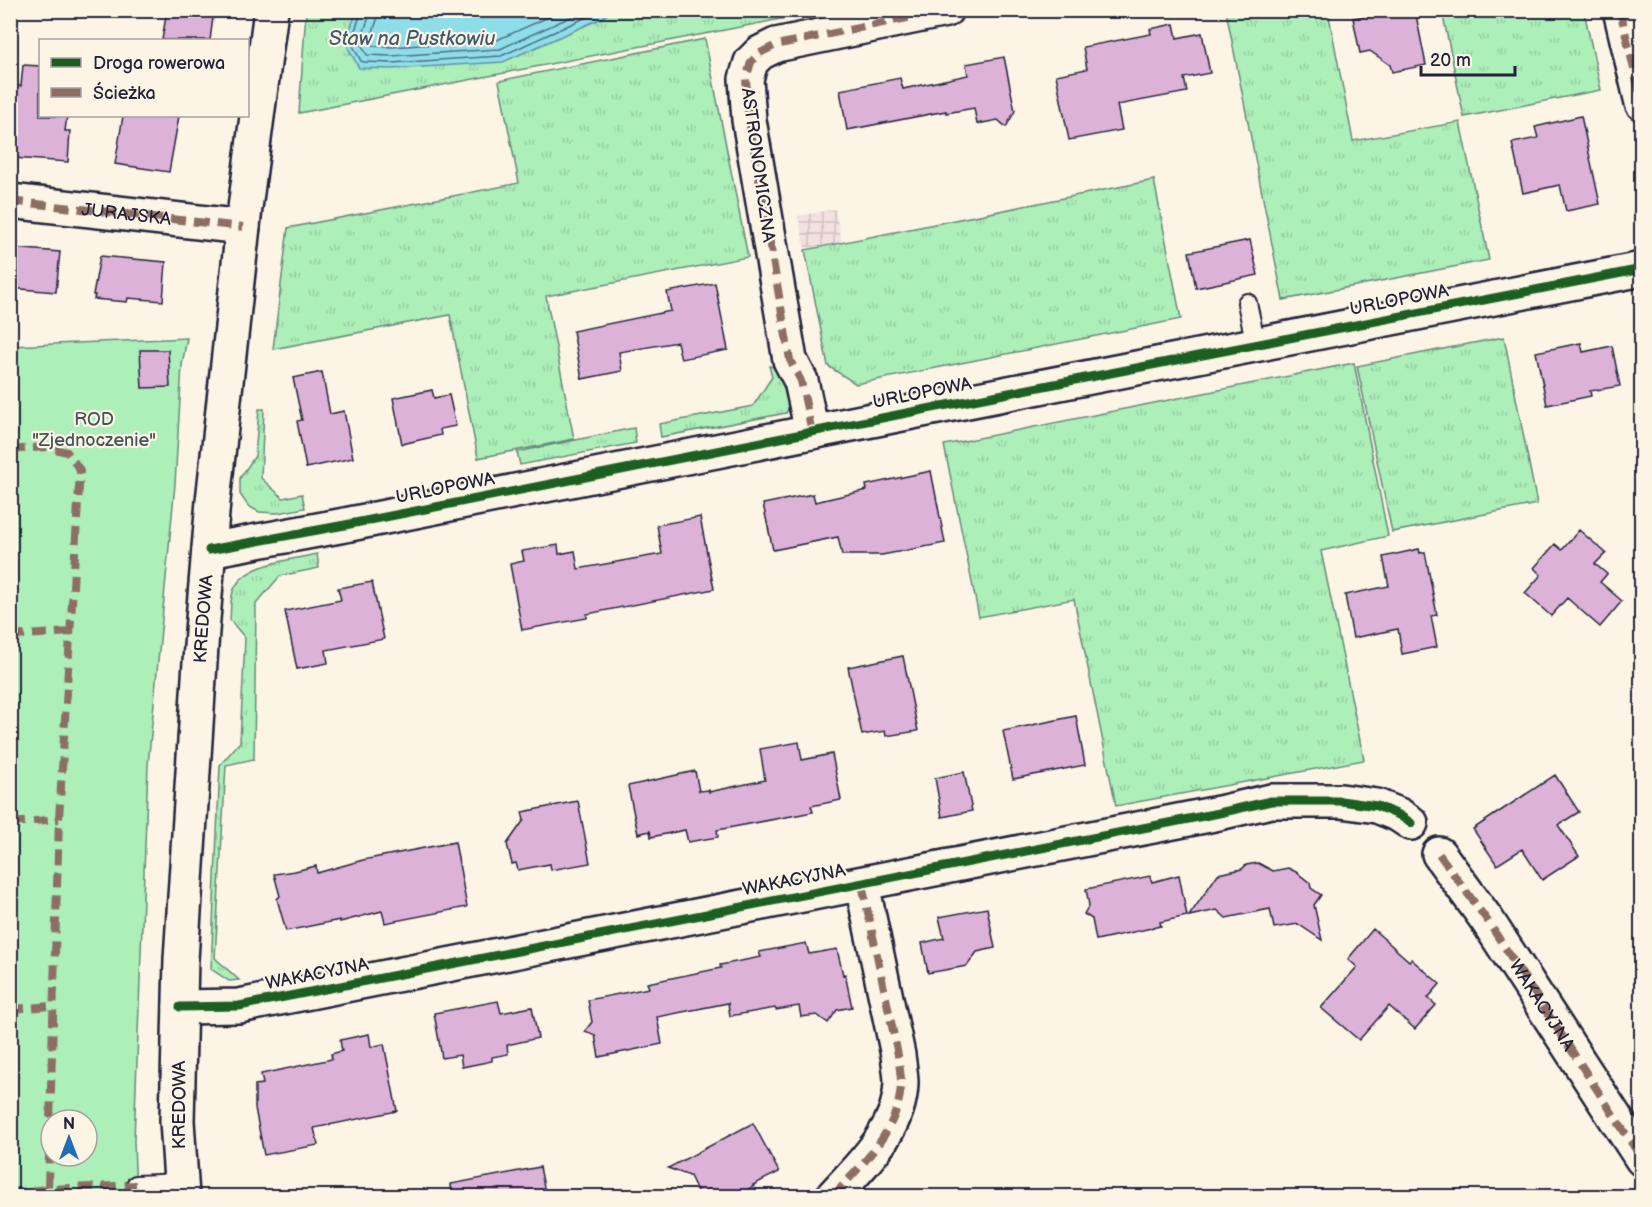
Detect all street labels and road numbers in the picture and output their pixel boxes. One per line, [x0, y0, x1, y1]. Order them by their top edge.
street label: ASTRONOMICZNA [737, 86, 779, 244]
street label: JURAJSKA [80, 199, 172, 229]
street label: URLOPOWA [1348, 280, 1450, 320]
street label: URLOPOWA [871, 373, 973, 413]
street label: URLOPOWA [394, 468, 496, 508]
street label: KREDOWA [189, 574, 217, 664]
street label: WAKACYJNA [741, 860, 847, 900]
street label: WAKACYJNA [264, 954, 370, 994]
street label: WAKACYJNA [1505, 956, 1579, 1055]
street label: KREDOWA [169, 1061, 190, 1149]

